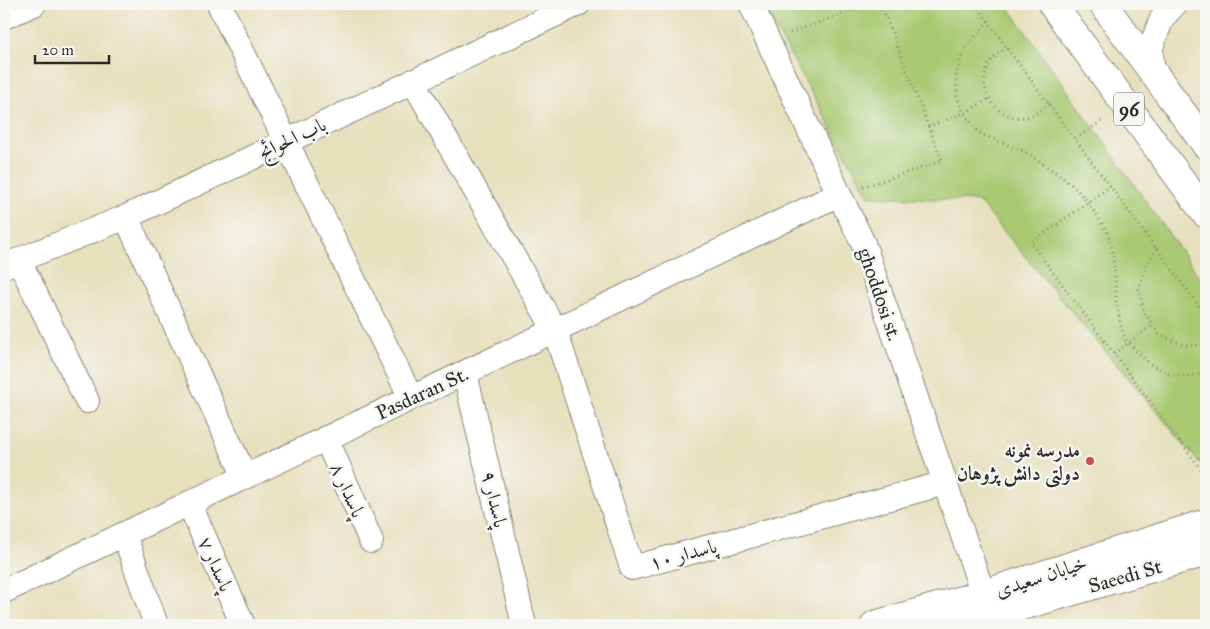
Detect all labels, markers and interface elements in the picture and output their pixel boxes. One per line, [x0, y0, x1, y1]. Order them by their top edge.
scale bar [35, 32, 109, 64]
text: 20 m [42, 41, 74, 59]
road number: 96 [1114, 92, 1144, 126]
street label: باب الحوائج [254, 112, 332, 169]
street label: ghoddosi st. [852, 244, 907, 344]
street label: Pasdaran St. [372, 361, 472, 425]
place label: مدرسه نمونه دولتی دانش پژوهان [957, 438, 1080, 488]
marker: مدرسه نمونه دولتی دانش پژوهان [1084, 455, 1096, 467]
street label: پاسدار ۸ [323, 459, 371, 523]
street label: پاسدار ۹ [474, 468, 513, 532]
street label: پاسدار ۷ [191, 533, 239, 597]
street label: پاسدار ۱۰ [646, 533, 721, 577]
street label: خیابان سعیدی [992, 550, 1090, 602]
street label: Saeedi St [1086, 554, 1164, 598]

